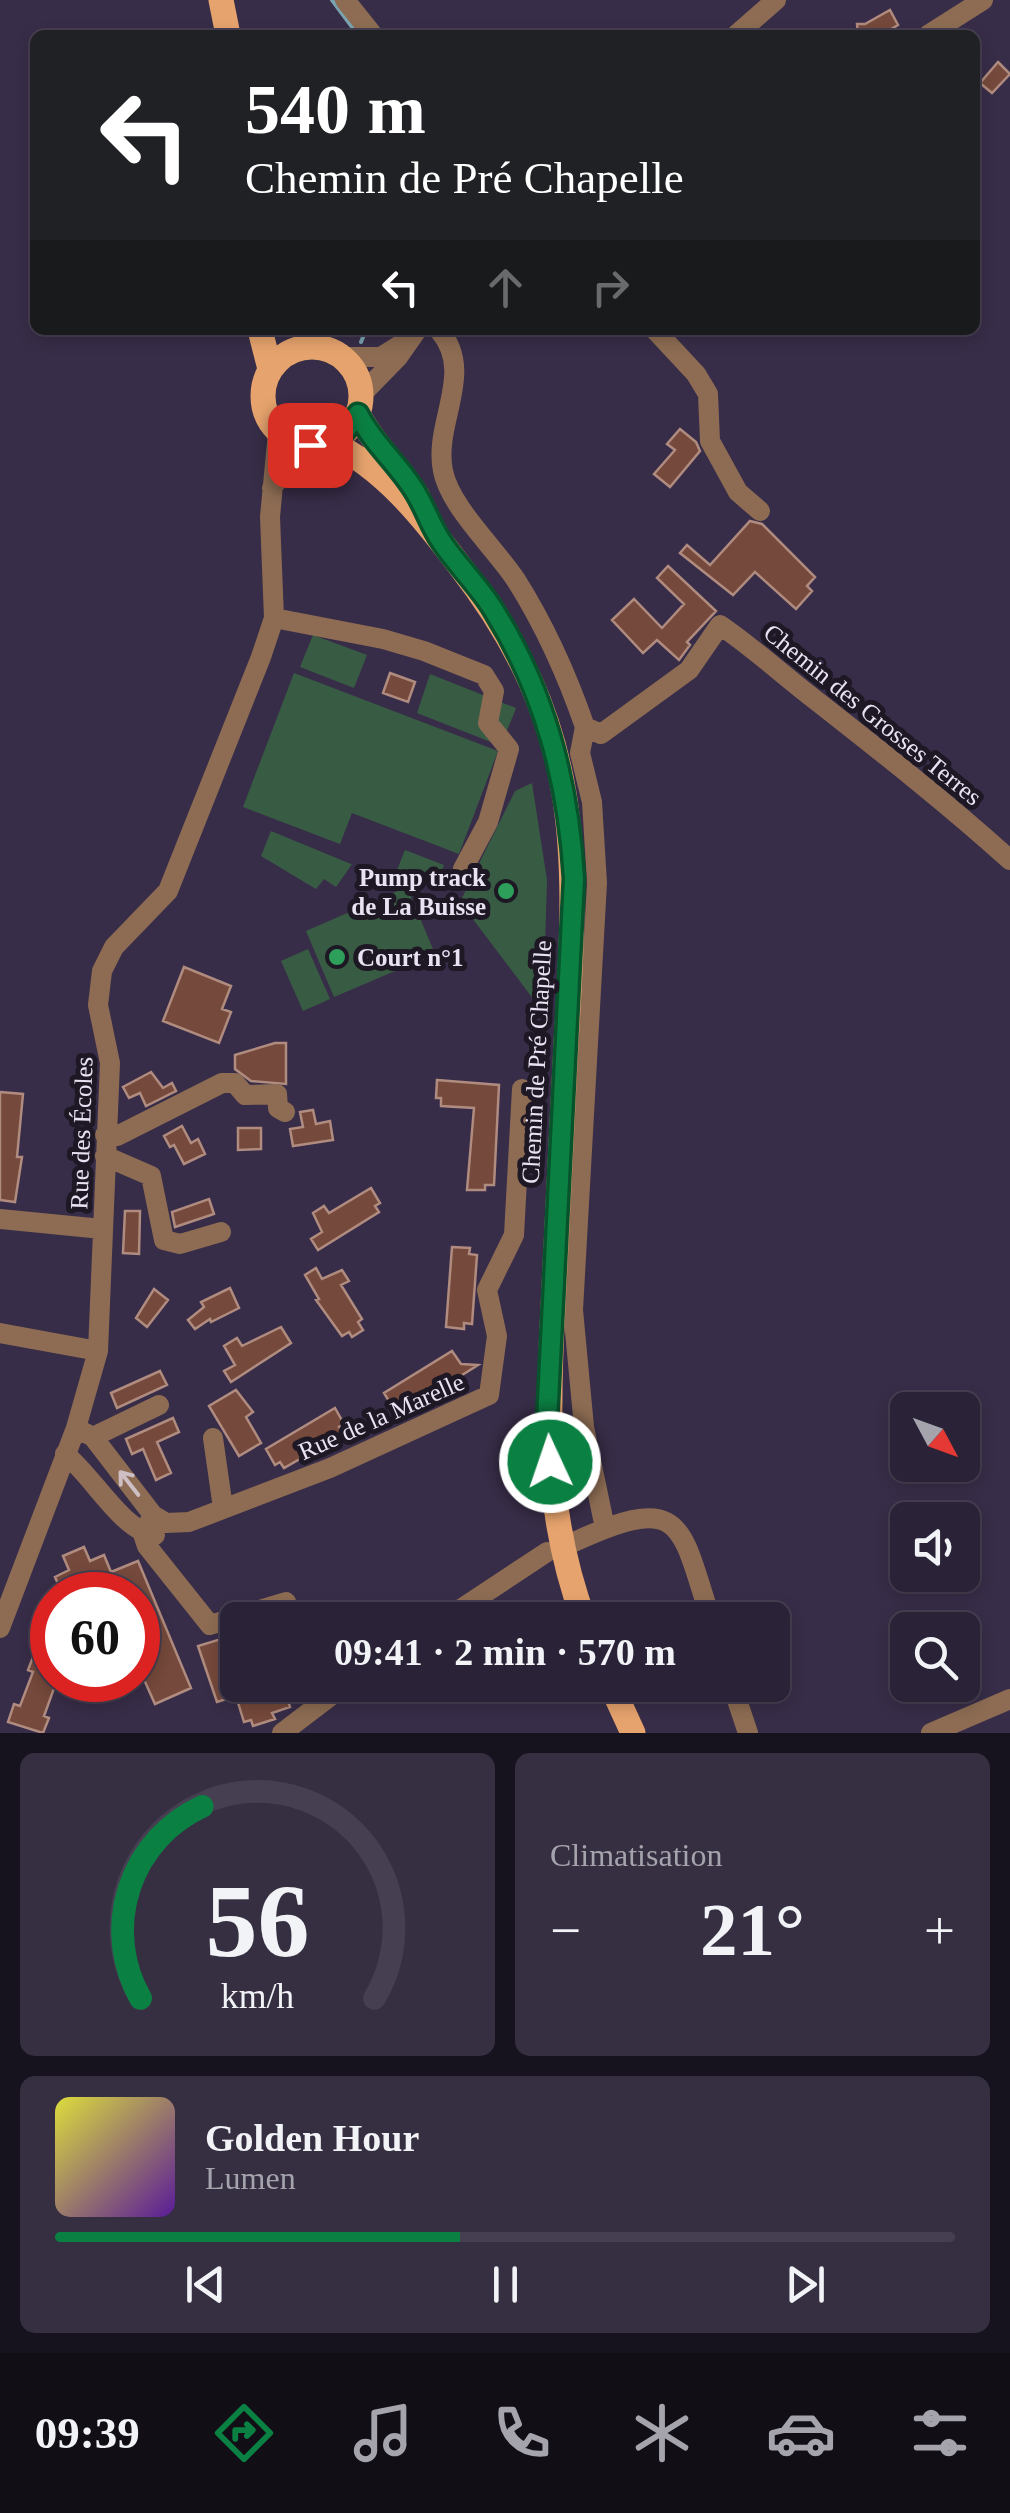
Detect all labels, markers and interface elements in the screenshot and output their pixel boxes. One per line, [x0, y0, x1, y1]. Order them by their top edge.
icon: left [80, 70, 210, 200]
text: 540 m [245, 71, 426, 148]
text: Chemin de Pré Chapelle [245, 153, 684, 203]
icon: left [373, 260, 428, 315]
icon: ahead [478, 260, 533, 315]
icon: right [583, 260, 638, 315]
pin [268, 403, 353, 488]
icon: arrive [283, 418, 338, 473]
street label: Chemin des Grosses Terres [758, 618, 987, 810]
place label: Pump track de La Buisse [351, 864, 486, 920]
marker: Pump track de La Buisse [495, 880, 517, 902]
street label: Chemin de Pré Chapelle [517, 940, 556, 1184]
place label: Court n°1 [357, 944, 464, 971]
marker: Court n°1 [326, 946, 348, 968]
street label: Rue des Écoles [65, 1056, 98, 1210]
street label: Rue de la Marelle [294, 1368, 468, 1465]
north arrow [890, 1392, 980, 1482]
map controls [890, 1392, 980, 1702]
position arrow [498, 1410, 602, 1514]
one-way arrow [118, 1470, 139, 1497]
button: sound [890, 1502, 980, 1592]
speed limit sign: 60 [30, 1572, 160, 1702]
button: search [890, 1612, 980, 1702]
text: 09:41 · 2 min · 570 m [334, 1631, 676, 1673]
text: Climatisation [550, 1837, 722, 1873]
text: 56 [206, 1863, 310, 1978]
text: 21° [700, 1888, 805, 1971]
text: − [550, 1900, 581, 1961]
text: + [924, 1900, 955, 1961]
text: km/h [221, 1976, 294, 2016]
text: Golden Hour [205, 2117, 419, 2159]
text: Lumen [205, 2160, 296, 2196]
icon: previous [178, 2257, 233, 2312]
icon: pause [478, 2257, 533, 2312]
icon: next [778, 2257, 833, 2312]
icon: directions [209, 2398, 279, 2468]
icon: music [348, 2398, 418, 2468]
icon: phone [487, 2398, 557, 2468]
icon: climate [627, 2398, 697, 2468]
icon: car [766, 2398, 836, 2468]
icon: filters [905, 2398, 975, 2468]
text: 09:39 [35, 2408, 140, 2458]

